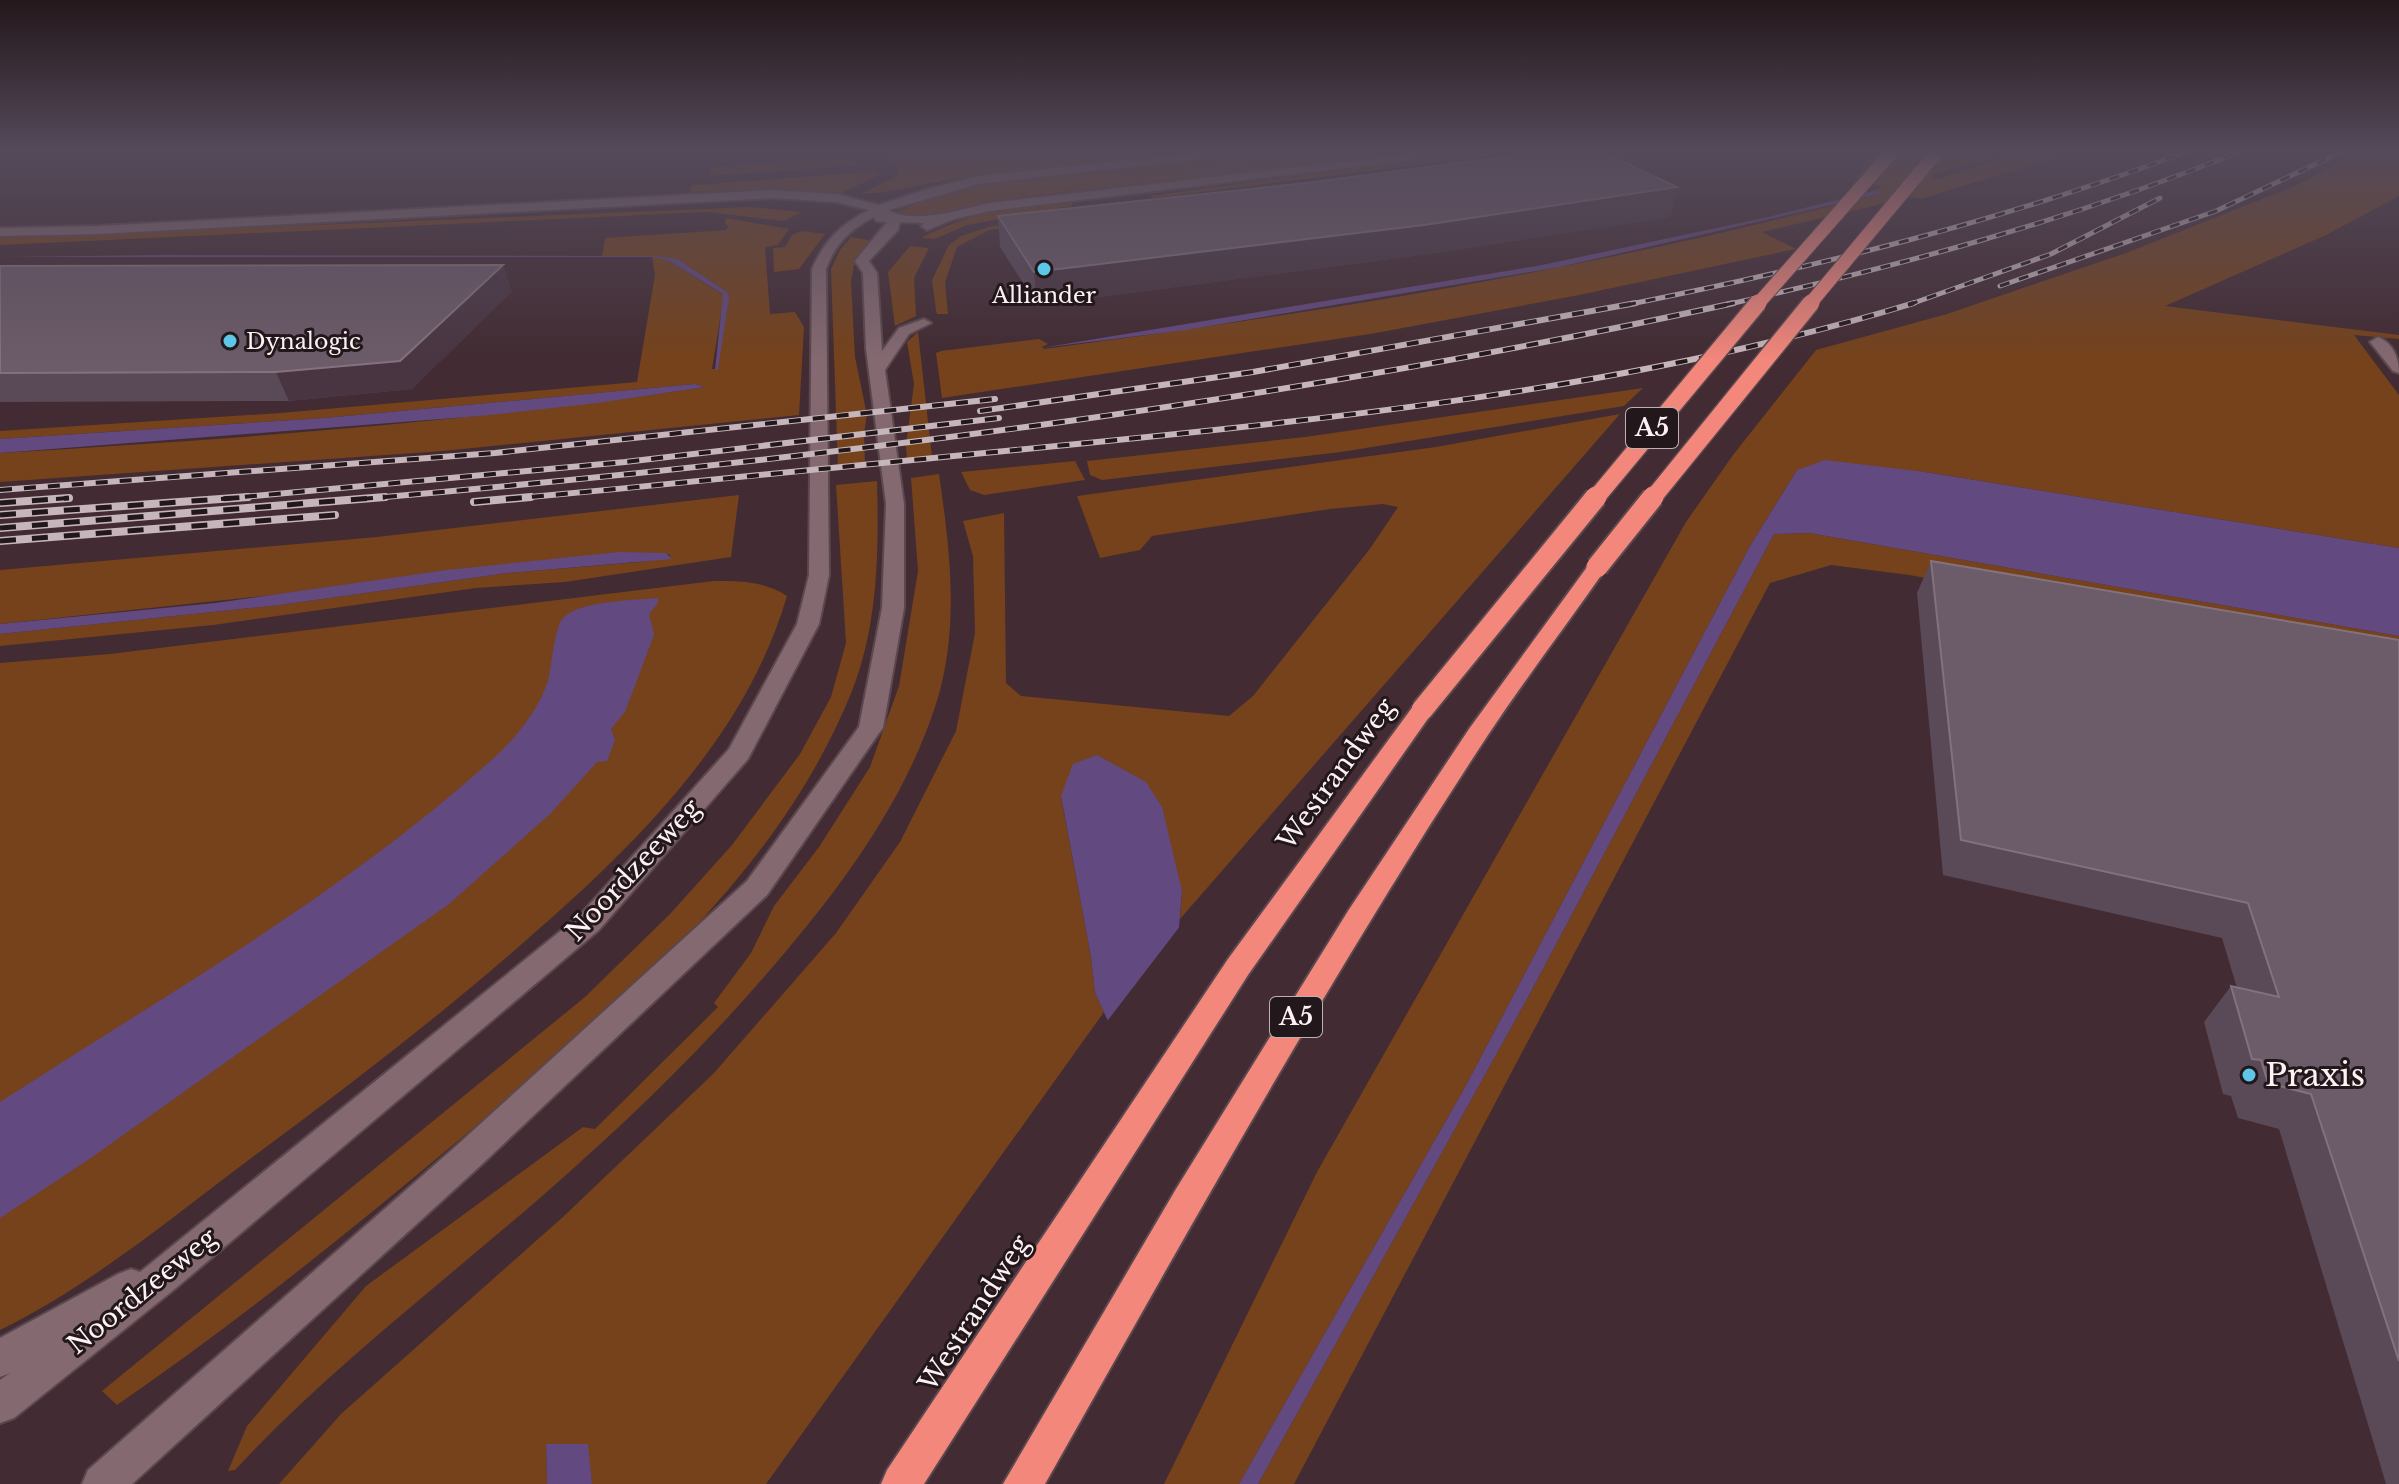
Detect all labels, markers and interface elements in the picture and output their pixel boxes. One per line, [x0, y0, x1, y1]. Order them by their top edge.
marker: Alliander [1035, 260, 1053, 278]
place label: Alliander [991, 282, 1097, 309]
place label: Dynalogic [246, 328, 361, 355]
marker: Dynalogic [221, 332, 239, 350]
road number: A5 [1626, 408, 1678, 448]
street label: Westrandweg [1270, 692, 1402, 857]
street label: Noordzeeweg [559, 792, 707, 948]
road number: A5 [1270, 997, 1322, 1037]
place label: Praxis [2265, 1055, 2365, 1095]
marker: Praxis [2240, 1066, 2258, 1084]
street label: Noordzeeweg [61, 1221, 223, 1361]
street label: Westrandweg [911, 1229, 1037, 1398]

